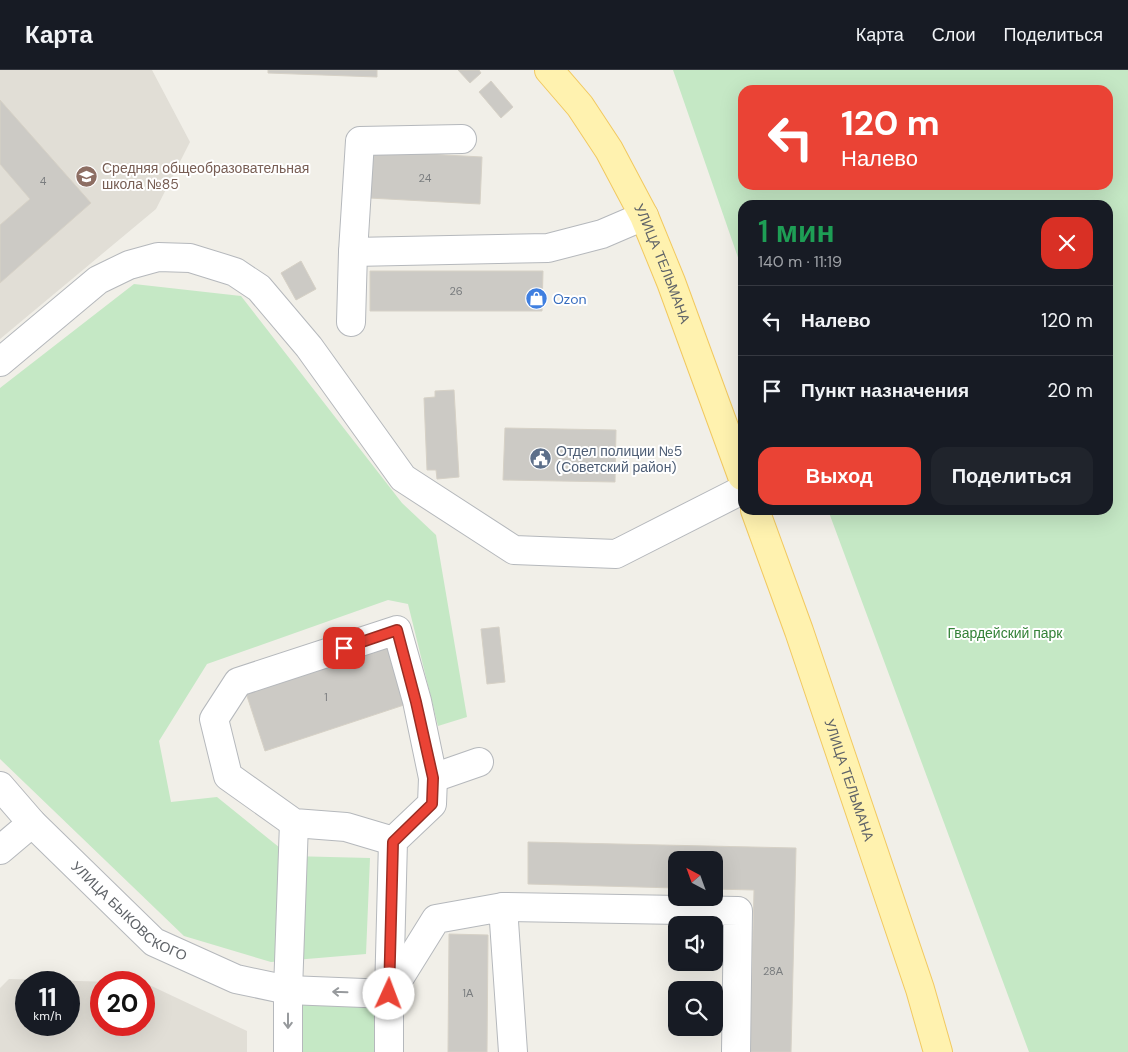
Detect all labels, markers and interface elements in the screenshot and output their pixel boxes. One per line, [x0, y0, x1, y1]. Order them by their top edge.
text: Карта [25, 19, 93, 50]
text: Карта [856, 23, 904, 47]
text: Слои [932, 23, 976, 47]
text: Поделиться [1004, 23, 1103, 47]
text: 120 m [841, 100, 940, 146]
icon: left [758, 105, 823, 170]
text: Налево [841, 144, 918, 173]
place label: Средняя общеобразовательная школа №85 [102, 159, 309, 193]
school or university icon: Средняя общеобразовательная школа №85 [74, 164, 98, 188]
house number: 24 [419, 171, 432, 185]
house number: 4 [40, 174, 47, 188]
street label: УЛИЦА ТЕЛЬМАНА [630, 201, 695, 327]
text: 1 мин [758, 212, 835, 251]
button: close [1041, 217, 1093, 269]
text: 140 m · 11:19 [758, 251, 842, 272]
house number: 26 [449, 284, 463, 298]
shop icon: Ozon [525, 287, 549, 311]
place label: Ozon [553, 290, 587, 308]
icon: left [758, 307, 786, 335]
text: Налево [801, 308, 871, 333]
text: 120 m [1041, 308, 1093, 333]
icon: arrive [758, 377, 786, 405]
text: Пункт назначения [801, 378, 969, 403]
text: 20 m [1047, 378, 1093, 403]
place label: Отдел полиции №5 (Советский район) [556, 442, 682, 476]
public building icon: Отдел полиции №5 (Советский район) [528, 447, 552, 471]
button: Выход [758, 447, 921, 505]
button: Поделиться [931, 447, 1093, 505]
park label: Гвардейский парк [948, 624, 1063, 642]
pin [323, 627, 365, 669]
icon: arrive [330, 634, 358, 662]
house number: 1 [324, 690, 328, 704]
street label: УЛИЦА ТЕЛЬМАНА [820, 717, 879, 844]
north arrow [668, 851, 722, 906]
map controls [668, 851, 723, 1036]
street label: УЛИЦА БЫКОВСКОГО [68, 857, 190, 965]
button: sound [668, 916, 723, 971]
house number: 28А [763, 964, 784, 978]
position arrow [362, 967, 414, 1019]
speed limit sign: 20 [90, 971, 155, 1036]
text: 11 [38, 981, 57, 1014]
button: search [668, 981, 723, 1036]
house number: 1А [463, 986, 474, 1000]
one-way arrow [332, 987, 348, 997]
text: km/h [33, 1008, 62, 1024]
one-way arrow [283, 1012, 293, 1029]

